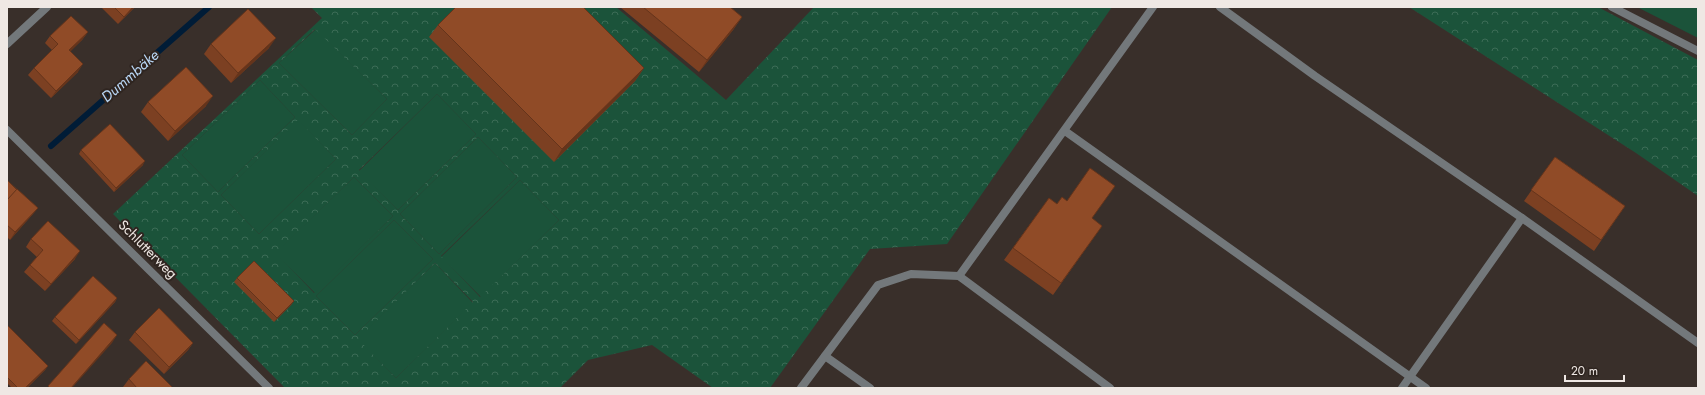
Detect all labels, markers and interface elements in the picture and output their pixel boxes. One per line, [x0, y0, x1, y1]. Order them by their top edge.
water label: Dummbäke [96, 44, 164, 107]
street label: Schlutterweg [114, 215, 182, 283]
scale bar [1565, 357, 1624, 383]
text: 20 m [1571, 362, 1598, 380]

